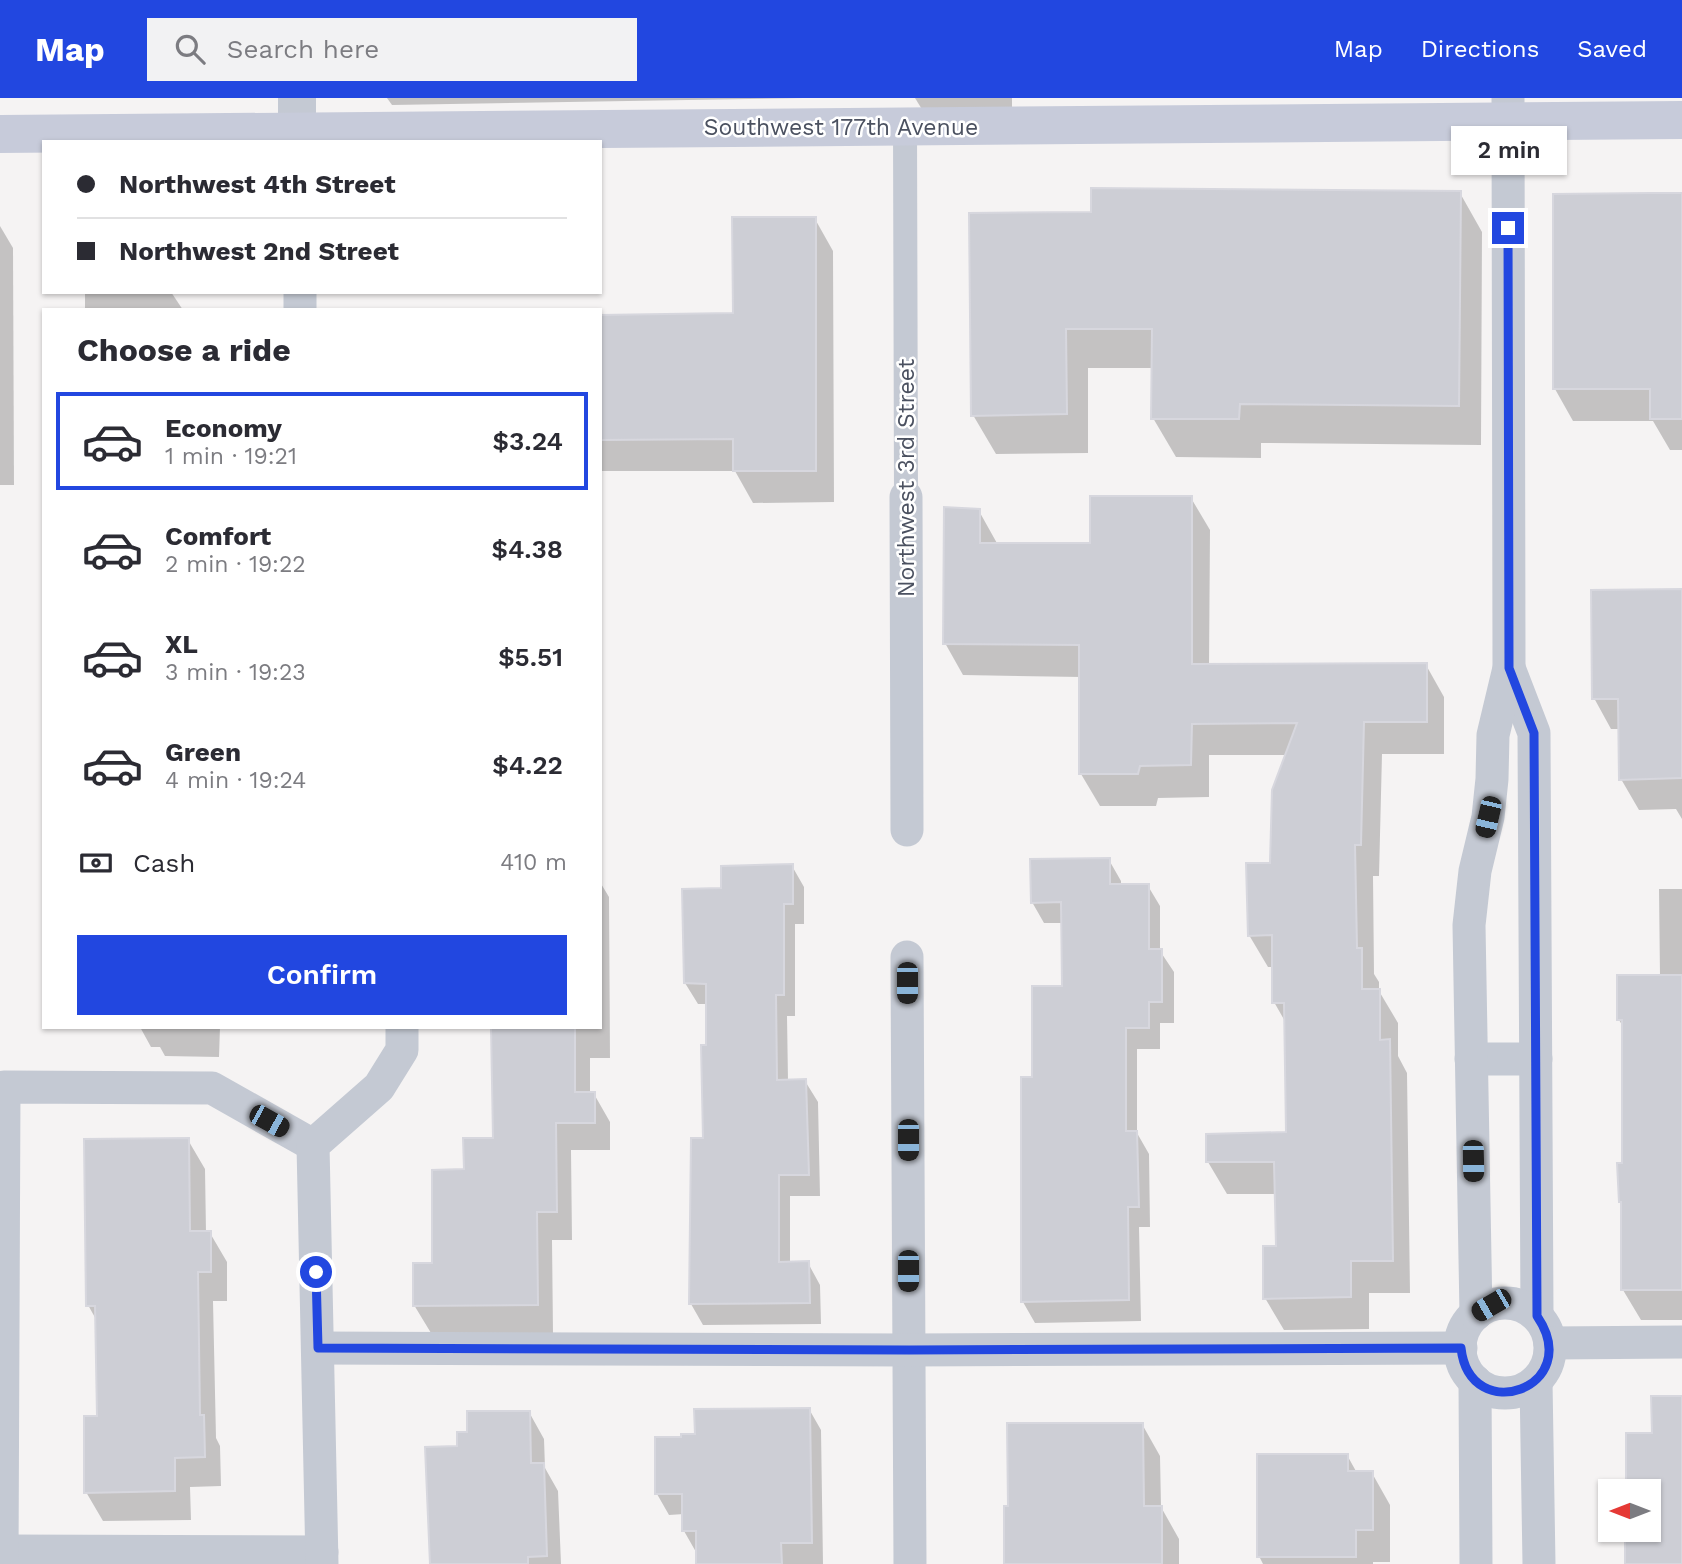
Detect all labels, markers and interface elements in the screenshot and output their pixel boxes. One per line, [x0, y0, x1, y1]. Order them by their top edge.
search box [147, 18, 637, 81]
text: Map [35, 30, 105, 69]
icon: search [171, 30, 209, 68]
text: Search here [227, 34, 379, 64]
text: Map [1334, 35, 1383, 63]
text: Directions [1421, 35, 1539, 63]
text: Saved [1577, 35, 1647, 63]
street label: Southwest 177th Avenue [704, 114, 978, 141]
callout: 2 min [1450, 127, 1566, 176]
text: 2 min [1477, 137, 1541, 164]
text: Northwest 4th Street [119, 169, 396, 199]
route end [1492, 212, 1524, 244]
text: Northwest 2nd Street [119, 236, 399, 266]
text: Choose a ride [77, 331, 291, 369]
street label: Northwest 3rd Street [893, 358, 920, 597]
icon: car [81, 410, 144, 473]
text: Economy [165, 413, 282, 443]
text: $3.24 [493, 426, 563, 456]
text: 1 min · 19:21 [165, 443, 297, 470]
icon: car [81, 518, 144, 581]
text: Comfort [165, 521, 271, 551]
text: $4.38 [491, 534, 563, 564]
text: 2 min · 19:22 [165, 551, 306, 578]
icon: car [81, 626, 144, 689]
text: XL [165, 629, 198, 659]
text: $5.51 [498, 642, 563, 672]
text: 3 min · 19:23 [165, 659, 306, 686]
icon: car [81, 734, 144, 797]
text: Green [165, 737, 241, 767]
text: $4.22 [492, 750, 563, 780]
text: 4 min · 19:24 [165, 767, 306, 794]
car [1474, 794, 1503, 840]
icon: cash [77, 844, 115, 882]
text: Cash [133, 848, 195, 878]
text: 410 m [500, 849, 567, 876]
button: Confirm [77, 935, 567, 1015]
car [897, 962, 918, 1004]
car [246, 1102, 293, 1140]
car [898, 1119, 919, 1161]
car [1463, 1140, 1484, 1182]
car [898, 1250, 919, 1292]
route start [300, 1256, 332, 1288]
car [1468, 1285, 1515, 1325]
north arrow [1598, 1479, 1661, 1542]
map controls [1598, 1479, 1661, 1542]

